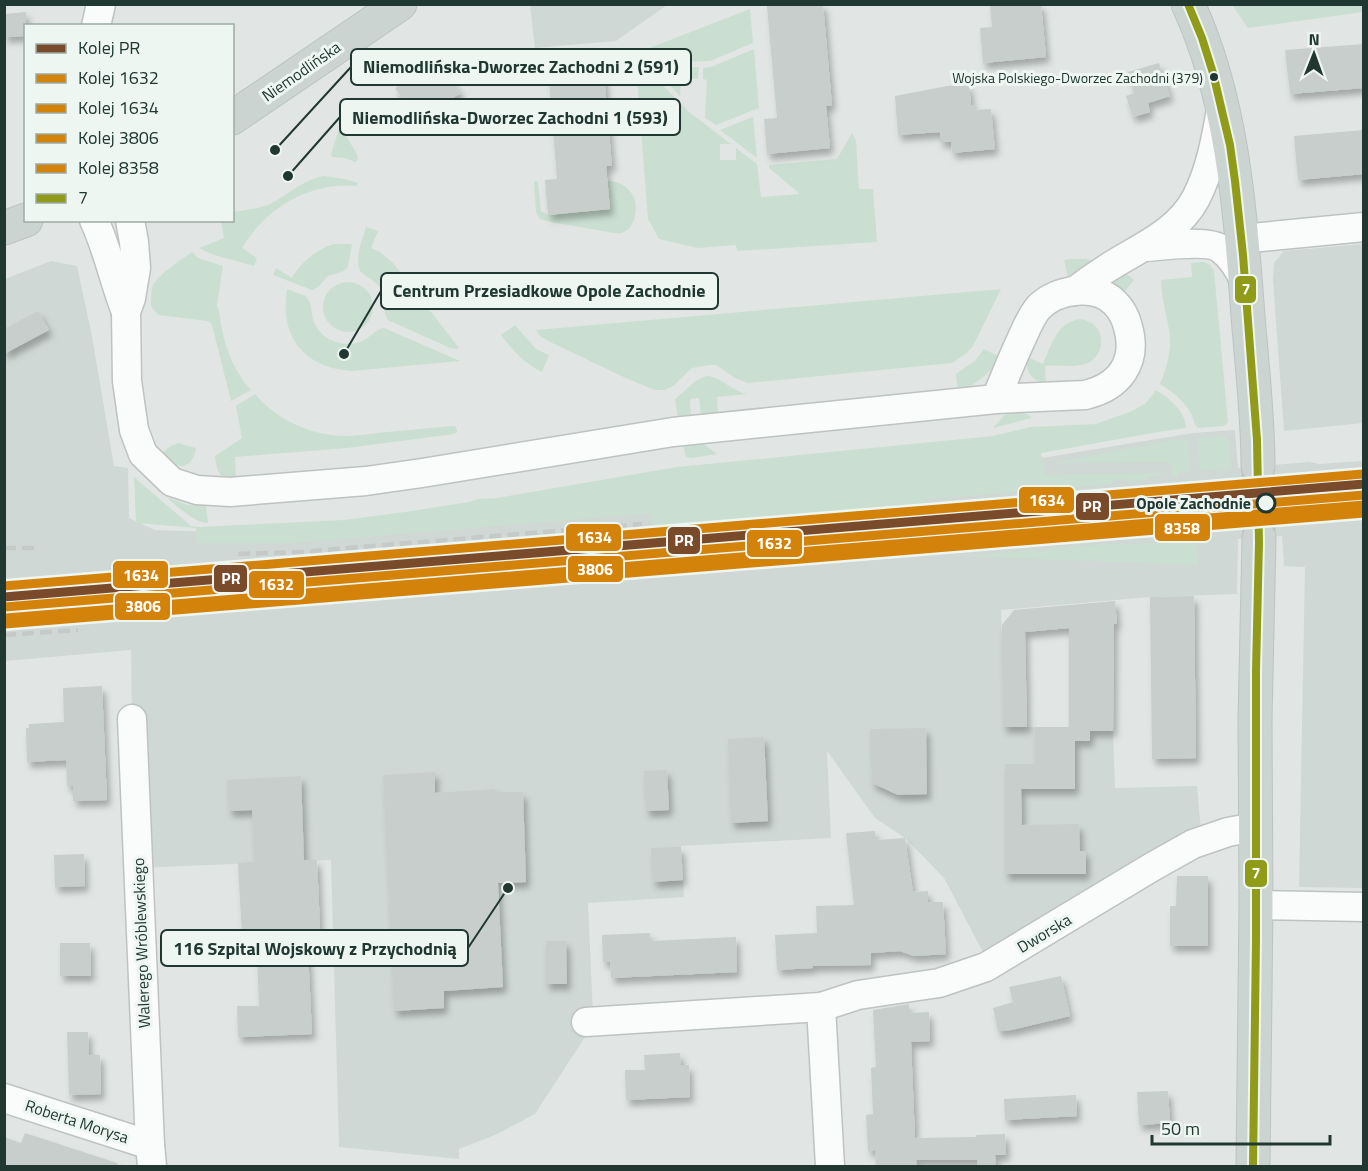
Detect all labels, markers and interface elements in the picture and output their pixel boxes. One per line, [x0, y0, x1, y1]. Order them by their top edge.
legend [24, 24, 234, 222]
north arrow [1284, 24, 1344, 84]
text: N [1309, 27, 1320, 51]
text: Kolej PR [78, 34, 140, 61]
street label: Niemodlińska [257, 35, 345, 107]
callout: Niemodlińska-Dworzec Zachodni 2 (591) [351, 49, 691, 85]
text: Niemodlińska-Dworzec Zachodni 2 (591) [363, 53, 679, 80]
text: Kolej 1632 [78, 64, 159, 91]
place label: Wojska Polskiego-Dworzec Zachodni (379) [952, 67, 1203, 88]
marker: Wojska Polskiego-Dworzec Zachodni (379) [1208, 71, 1220, 83]
text: Kolej 1634 [78, 94, 159, 121]
callout: Niemodlińska-Dworzec Zachodni 1 (593) [340, 99, 680, 135]
text: Niemodlińska-Dworzec Zachodni 1 (593) [352, 104, 668, 131]
text: Kolej 3806 [78, 124, 159, 151]
text: Kolej 8358 [78, 154, 159, 181]
text: 7 [78, 184, 88, 211]
callout: Centrum Przesiadkowe Opole Zachodnie [381, 273, 718, 309]
line badge: 7 [1234, 275, 1257, 304]
text: Centrum Przesiadkowe Opole Zachodnie [393, 277, 705, 304]
text: 7 [1242, 277, 1250, 301]
line badge: 1634 [1018, 486, 1075, 514]
text: 1634 [1029, 488, 1065, 512]
place label: Opole Zachodnie [1136, 491, 1251, 515]
line badge: PR [1075, 492, 1110, 521]
marker: Opole Zachodnie [1256, 493, 1276, 513]
text: PR [1082, 494, 1102, 518]
line badge: 8358 [1154, 513, 1211, 542]
text: 8358 [1164, 516, 1200, 540]
line badge: 1634 [565, 523, 622, 552]
text: 1634 [576, 525, 612, 549]
line badge: PR [667, 526, 701, 555]
text: PR [674, 528, 694, 552]
line badge: 1632 [746, 529, 803, 558]
text: 1632 [756, 531, 792, 555]
line badge: 3806 [567, 555, 624, 583]
text: 3806 [577, 557, 613, 581]
line badge: 1634 [112, 560, 169, 589]
text: 1634 [123, 563, 159, 587]
line badge: PR [213, 564, 248, 593]
text: PR [221, 566, 241, 590]
line badge: 1632 [248, 570, 305, 599]
text: 1632 [258, 572, 294, 596]
line badge: 3806 [114, 592, 171, 621]
text: 3806 [125, 594, 161, 618]
street label: Walerego Wróblewskiego [126, 857, 156, 1029]
line badge: 7 [1244, 859, 1268, 888]
text: 7 [1252, 861, 1260, 885]
street label: Dworska [1012, 907, 1076, 959]
callout: 116 Szpital Wojskowy z Przychodnią [161, 930, 468, 966]
text: 116 Szpital Wojskowy z Przychodnią [173, 935, 457, 962]
street label: Roberta Morysa [22, 1093, 132, 1149]
scale bar [1152, 1108, 1330, 1146]
text: 50 m [1161, 1115, 1200, 1142]

